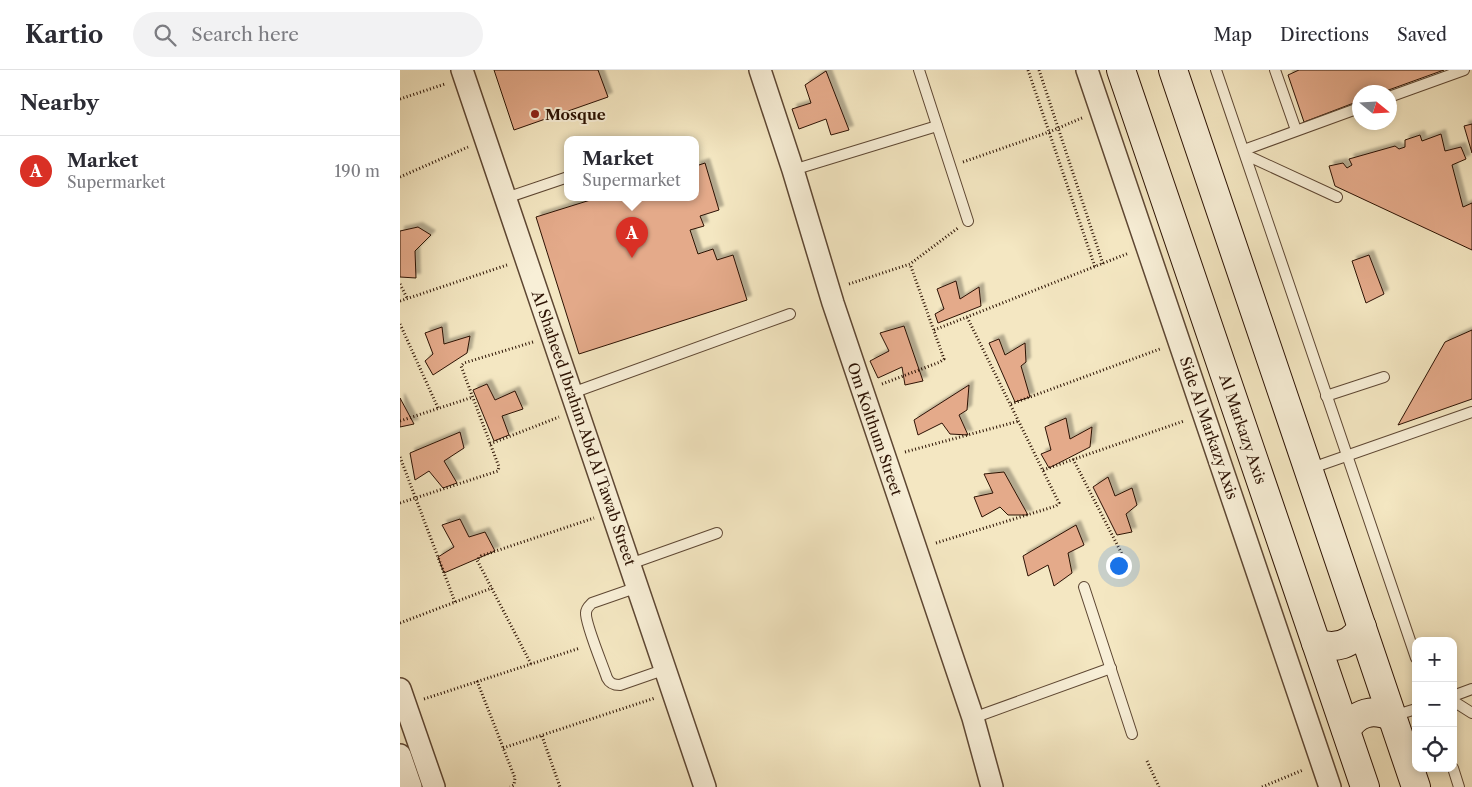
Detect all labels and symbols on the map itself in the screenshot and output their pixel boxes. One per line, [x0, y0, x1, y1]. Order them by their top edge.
north arrow [1352, 85, 1397, 130]
place label: Mosque [545, 105, 606, 124]
marker: Mosque [529, 108, 541, 120]
pin: A [616, 217, 648, 258]
street label: Al Shaheed Ibrahim Abd Al Tawab Street [527, 287, 640, 569]
street label: Side Al Markazy Axis [1176, 354, 1242, 502]
street label: Om Kolthum Street [843, 360, 907, 499]
street label: Al Markazy Axis [1216, 371, 1270, 487]
your location [1106, 553, 1132, 579]

